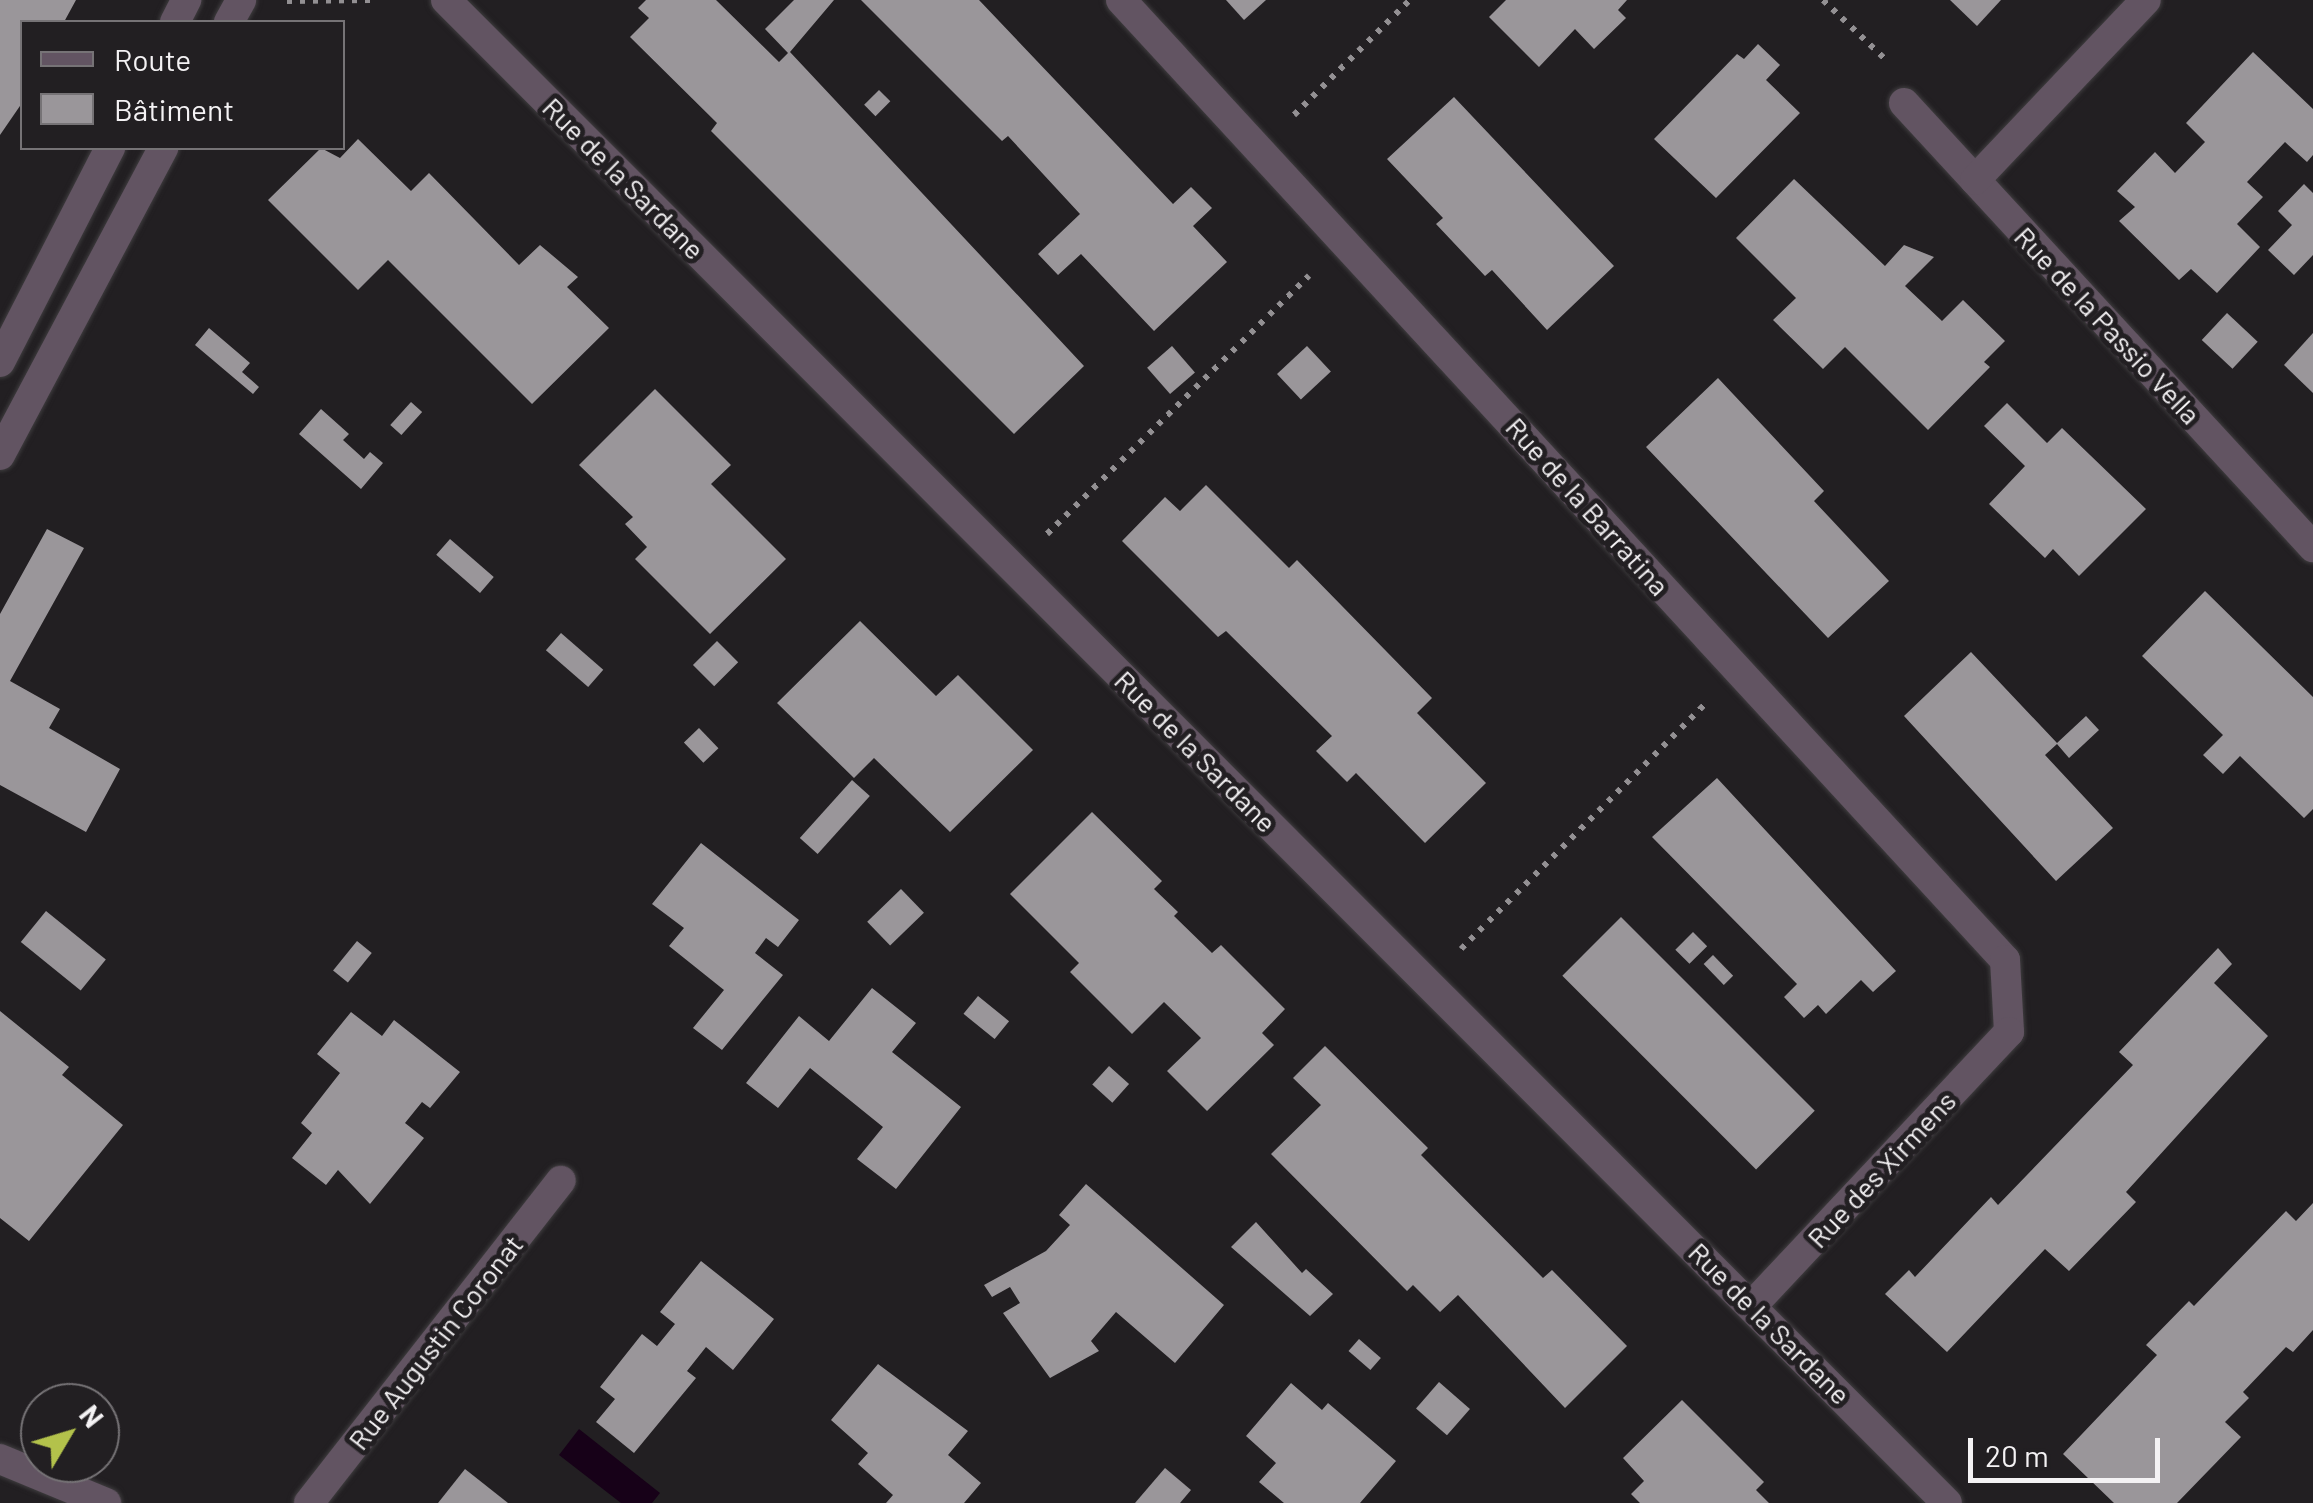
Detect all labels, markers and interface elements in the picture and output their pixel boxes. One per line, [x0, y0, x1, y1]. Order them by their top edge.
legend [20, 20, 345, 150]
text: Route [114, 41, 191, 77]
street label: Rue de la Sardane [536, 90, 712, 266]
text: Bâtiment [114, 91, 234, 127]
street label: Rue de la Passio Vella [2008, 219, 2208, 431]
street label: Rue de la Barratina [1499, 410, 1677, 602]
street label: Rue de la Sardane [1108, 663, 1284, 839]
street label: Rue des Xirmens [1800, 1084, 1962, 1254]
street label: Rue Augustin Coronat [341, 1228, 529, 1456]
street label: Rue de la Sardane [1682, 1235, 1858, 1411]
north arrow [20, 1383, 120, 1483]
text: N [73, 1398, 111, 1434]
scale bar [1973, 1418, 2166, 1480]
text: 20 m [1985, 1437, 2049, 1473]

